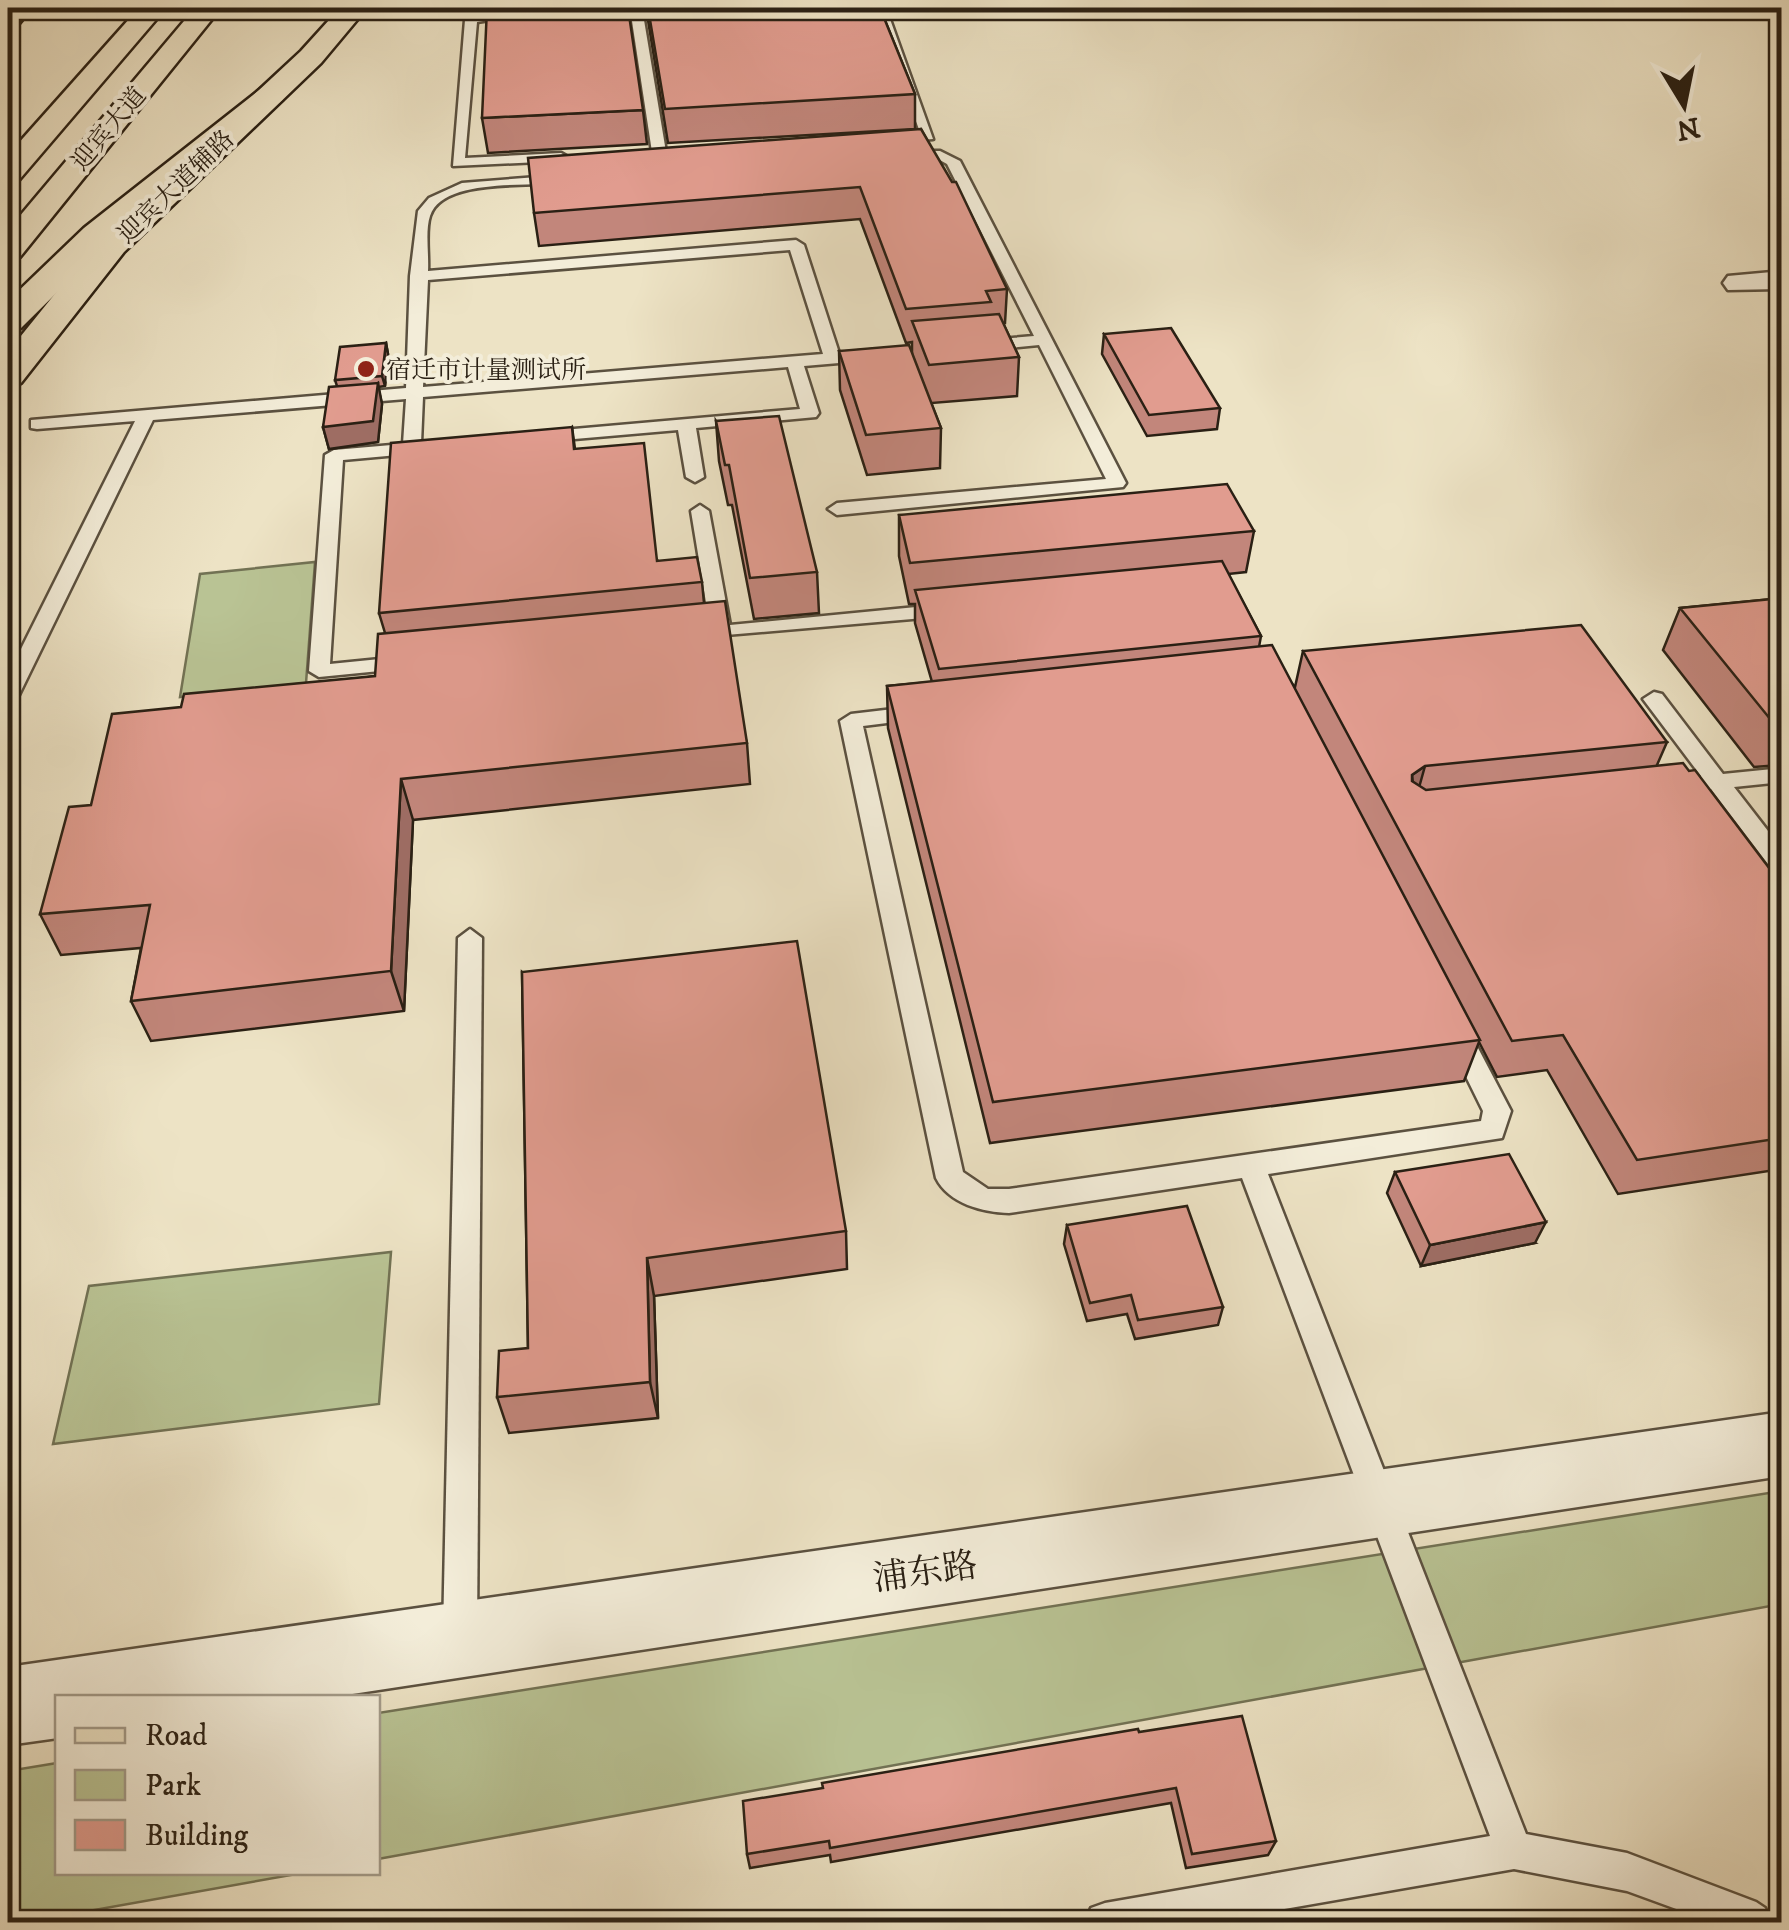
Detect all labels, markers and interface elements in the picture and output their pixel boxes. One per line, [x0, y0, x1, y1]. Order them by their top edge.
north arrow [1634, 55, 1734, 155]
street label: 迎宾大道 [65, 81, 153, 177]
text: N [1674, 109, 1702, 147]
street label: 迎宾大道辅路 [111, 124, 241, 250]
place label: 宿迁市计量测试所 [386, 355, 586, 386]
marker: 宿迁市计量测试所 [355, 358, 377, 380]
street label: 浦东路 [870, 1544, 980, 1602]
legend [55, 1695, 380, 1875]
text: Road [145, 1718, 207, 1755]
text: Park [145, 1768, 201, 1805]
text: Building [145, 1818, 249, 1855]

